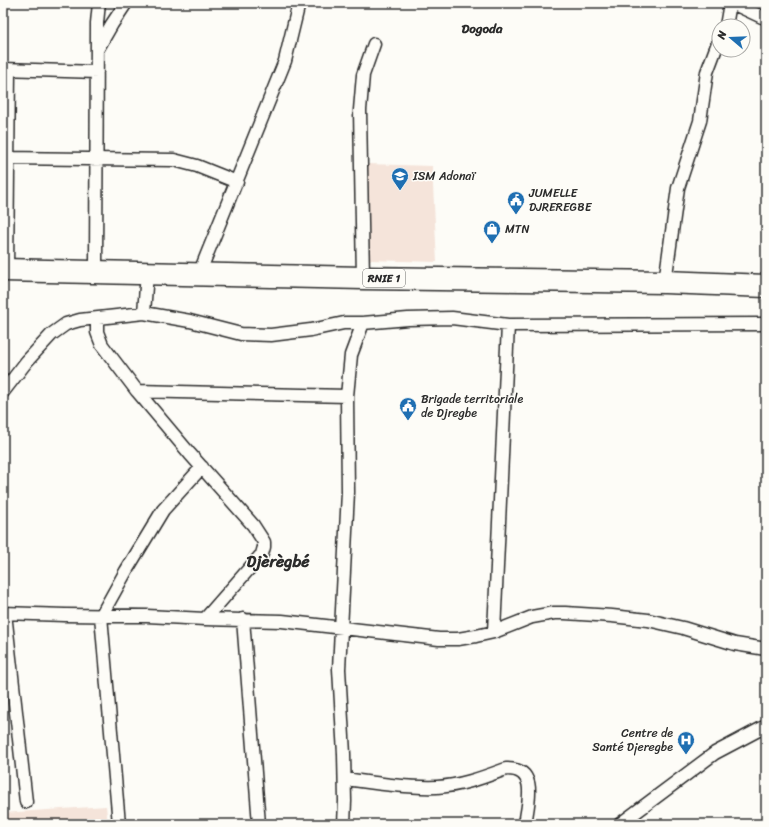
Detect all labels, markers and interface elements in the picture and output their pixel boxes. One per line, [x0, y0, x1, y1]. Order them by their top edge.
district label: Dogoda [462, 17, 503, 40]
north arrow [711, 18, 751, 58]
text: N [711, 28, 732, 43]
place label: ISM Adonaï [412, 165, 476, 187]
school or university icon: ISM Adonaï [390, 166, 410, 191]
place label: JUMELLE DJREREGBE [528, 182, 593, 218]
public building icon: JUMELLE DJREREGBE [506, 190, 526, 215]
place label: MTN [505, 218, 530, 240]
shop icon: MTN [482, 219, 502, 244]
road number: RNIE 1 [363, 269, 405, 287]
place label: Brigade territoriale de Djregbe [421, 388, 524, 424]
public building icon: Brigade territoriale de Djregbe [398, 396, 418, 421]
district label: Djèrègbé [247, 547, 310, 576]
place label: Centre de Santé Djeregbe [592, 722, 673, 758]
hospital icon: Centre de Santé Djeregbe [676, 730, 696, 755]

